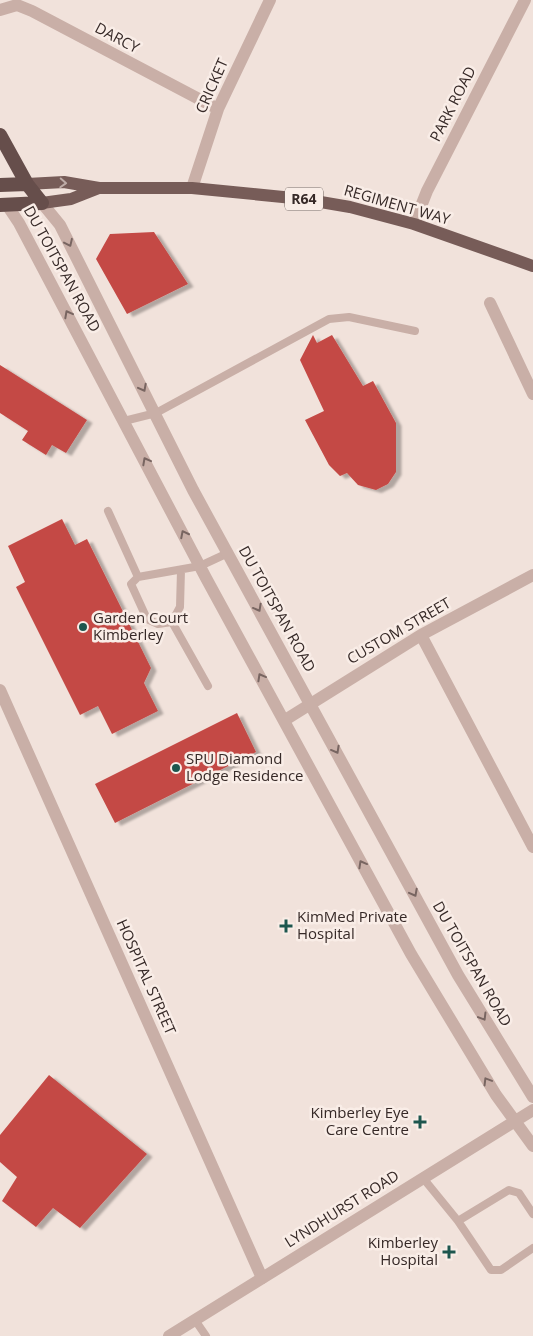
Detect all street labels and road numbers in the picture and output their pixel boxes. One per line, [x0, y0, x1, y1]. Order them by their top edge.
street label: DARCY [92, 17, 144, 57]
street label: CRICKET [190, 54, 232, 116]
street label: PARK ROAD [425, 62, 480, 145]
street label: REGIMENT WAY [342, 179, 453, 229]
road number: R64 [285, 188, 323, 210]
street label: DU TOITSPAN ROAD [20, 202, 106, 335]
street label: DU TOITSPAN ROAD [235, 542, 321, 675]
street label: CUSTOM STREET [343, 592, 455, 668]
street label: DU TOITSPAN ROAD [429, 897, 517, 1030]
street label: HOSPITAL STREET [112, 916, 182, 1038]
street label: LYNDHURST ROAD [280, 1165, 402, 1251]

